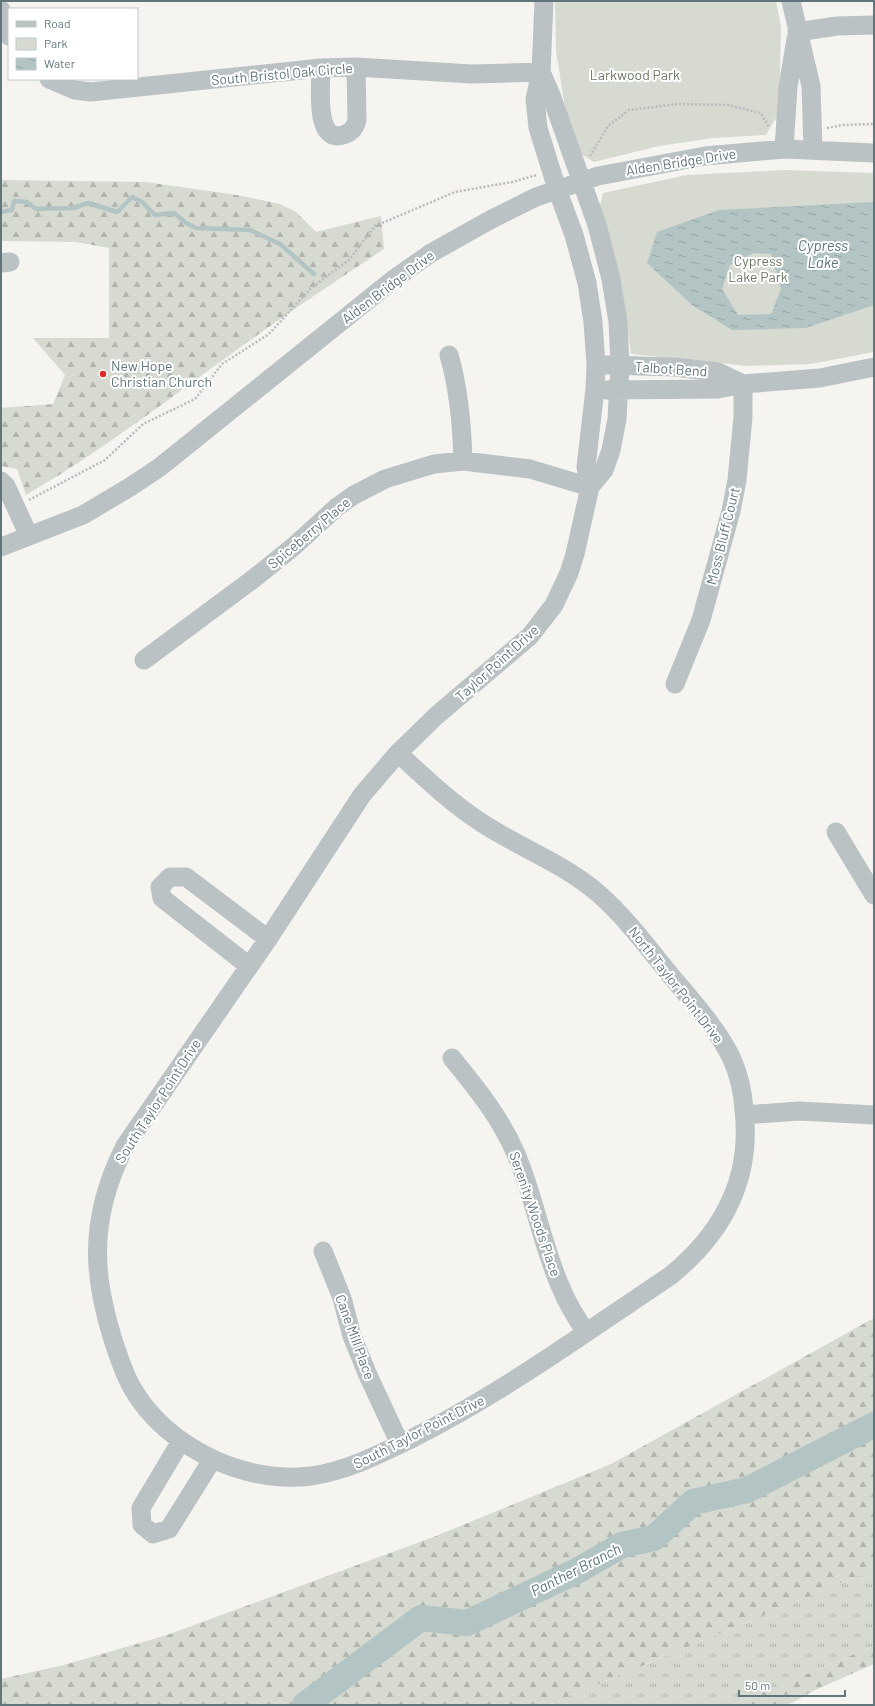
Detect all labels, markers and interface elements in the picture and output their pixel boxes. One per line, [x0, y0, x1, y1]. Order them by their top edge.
legend [8, 8, 138, 80]
text: Road [44, 16, 71, 30]
text: Park [44, 36, 68, 50]
text: Water [44, 56, 76, 70]
street label: South Bristol Oak Circle [210, 59, 353, 88]
park label: Larkwood Park [590, 66, 680, 83]
street label: Alden Bridge Drive [625, 144, 737, 179]
water label: Cypress Lake [798, 236, 848, 271]
street label: Alden Bridge Drive [338, 246, 437, 327]
park label: Cypress Lake Park [728, 252, 788, 285]
place label: New Hope Christian Church [111, 357, 212, 390]
street label: Talbot Bend [634, 357, 708, 380]
marker: New Hope Christian Church [98, 369, 108, 379]
street label: Moss Bluff Court [702, 485, 743, 586]
street label: Spiceberry Place [264, 493, 353, 572]
street label: Taylor Point Drive [452, 621, 542, 704]
street label: North Taylor Point Drive [625, 923, 727, 1047]
street label: South Taylor Point Drive [111, 1035, 204, 1166]
street label: Serenity Woods Place [506, 1149, 565, 1279]
street label: Cane Mill Place [332, 1292, 379, 1382]
street label: South Taylor Point Drive [350, 1391, 487, 1472]
water label: Panther Branch [528, 1539, 624, 1600]
scale bar [739, 1672, 845, 1698]
text: 50 m [745, 1678, 770, 1692]

